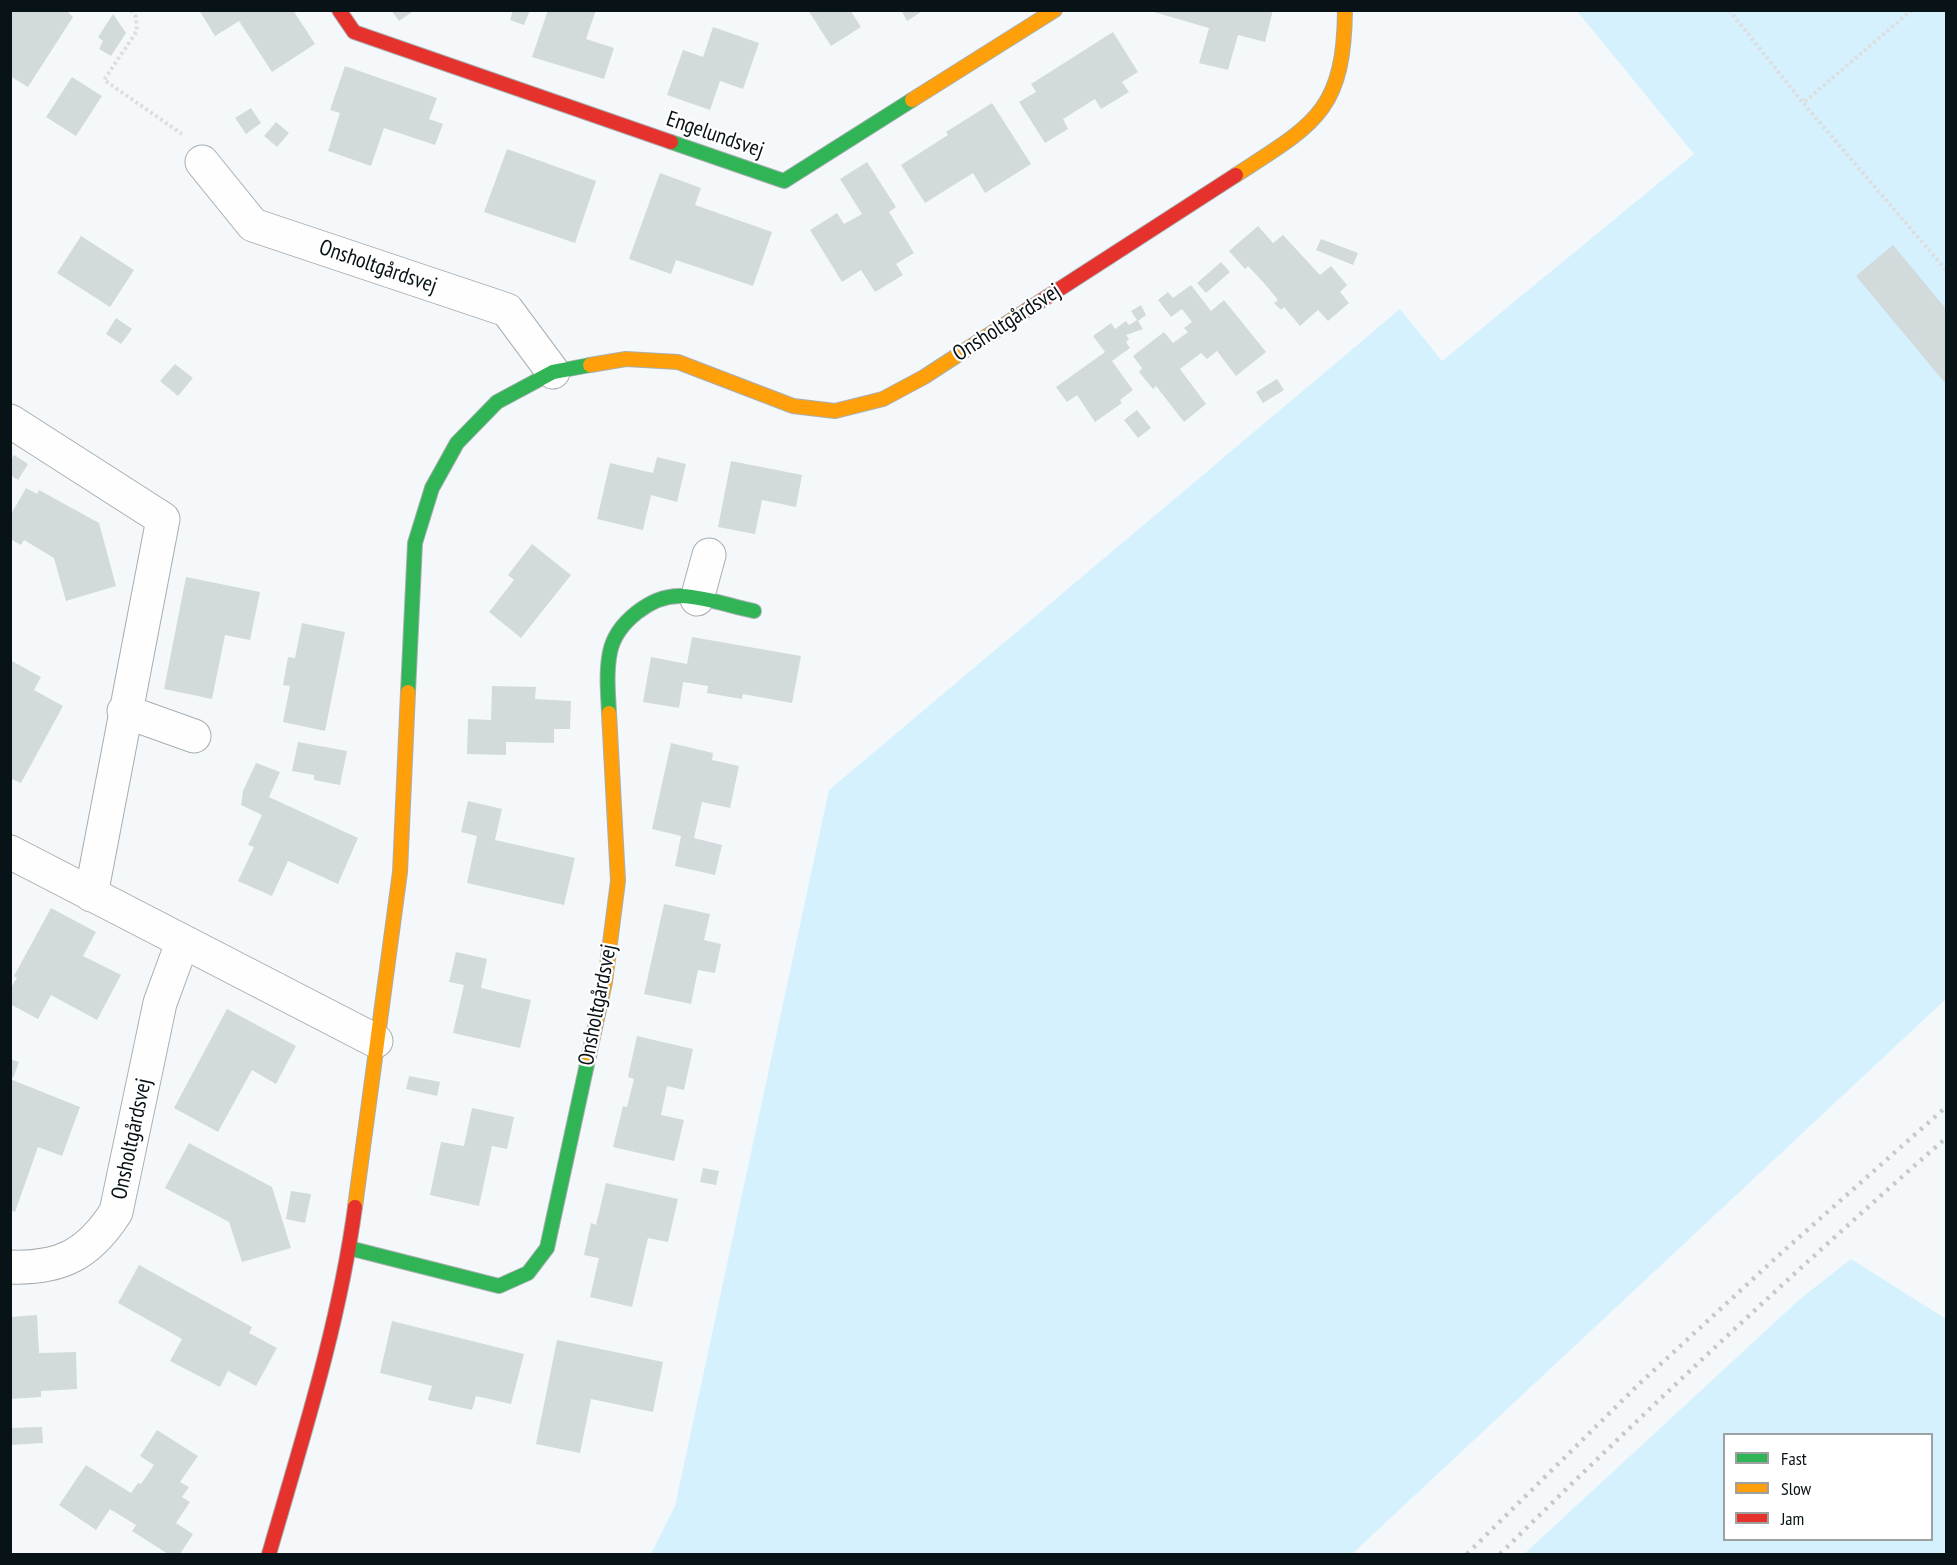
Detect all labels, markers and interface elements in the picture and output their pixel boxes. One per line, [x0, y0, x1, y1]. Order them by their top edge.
street label: Engelundsvej [663, 106, 767, 164]
street label: Onsholtgårdsvej [316, 234, 440, 300]
street label: Onsholtgårdsvej [948, 278, 1066, 368]
street label: Onsholtgårdsvej [573, 942, 623, 1068]
street label: Onsholtgårdsvej [106, 1076, 158, 1202]
legend [1723, 1433, 1933, 1541]
text: Fast [1781, 1447, 1807, 1470]
text: Slow [1781, 1477, 1811, 1500]
text: Jam [1781, 1507, 1804, 1530]

